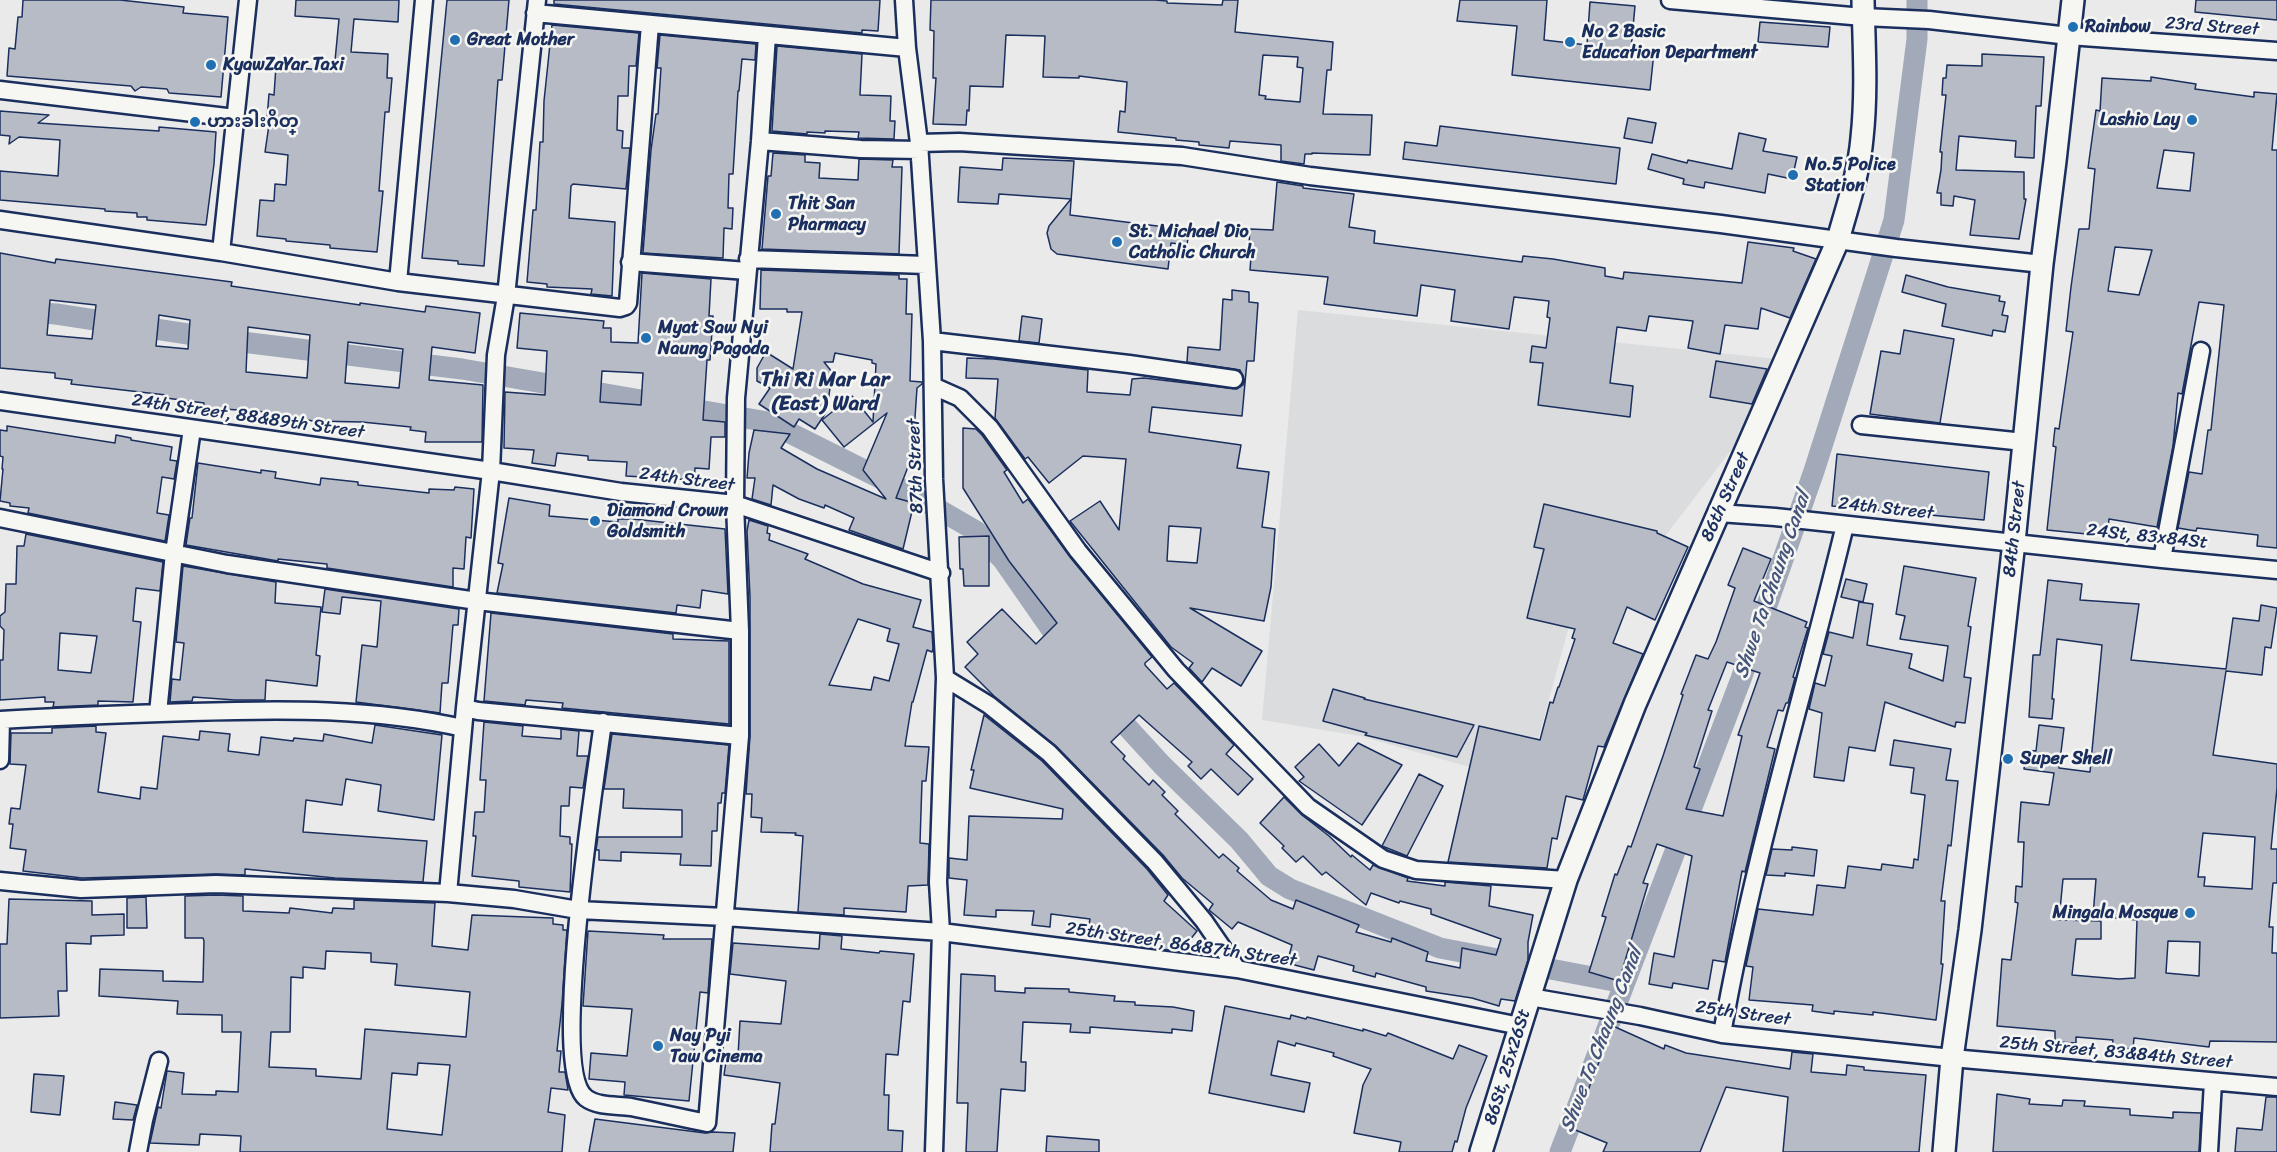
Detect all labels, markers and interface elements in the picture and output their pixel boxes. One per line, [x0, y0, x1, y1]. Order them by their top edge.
street label: 23rd Street [2164, 13, 2260, 41]
place label: Rainbow [2085, 16, 2151, 38]
marker: Rainbow [2066, 20, 2080, 34]
place label: No 2 Basic Education Department [1582, 21, 1758, 63]
place label: Great Mother [467, 29, 574, 51]
marker: Great Mother [448, 33, 462, 47]
marker: No 2 Basic Education Department [1563, 35, 1577, 49]
place label: KyawZaYar Taxi [223, 54, 344, 76]
marker: KyawZaYar Taxi [204, 58, 218, 72]
place label: Lashio Lay [2100, 109, 2180, 131]
place label: ဟားခါးဂိတ္ [207, 111, 299, 133]
marker: Lashio Lay [2185, 113, 2199, 127]
marker: ဟားခါးဂိတ္ [188, 115, 202, 129]
place label: No.5 Police Station [1805, 154, 1896, 196]
marker: No.5 Police Station [1786, 168, 1800, 182]
place label: Thit San Pharmacy [788, 193, 866, 236]
marker: Thit San Pharmacy [769, 207, 783, 221]
place label: St. Michael Dio Catholic Church [1129, 221, 1256, 264]
marker: St. Michael Dio Catholic Church [1110, 235, 1124, 249]
place label: Myat Saw Nyi Naung Pagoda [658, 317, 769, 360]
marker: Myat Saw Nyi Naung Pagoda [639, 331, 653, 345]
district label: Thi Ri Mar Lar (East) Ward [761, 368, 889, 418]
street label: 24th Street, 88&89th Street [130, 390, 366, 444]
street label: 87th Street [904, 418, 928, 514]
street label: 86th Street [1697, 449, 1755, 545]
street label: 24th Street [638, 463, 736, 497]
street label: 84th Street [1999, 480, 2031, 578]
water label: Shwe Ta Chaung Canal [1730, 489, 1816, 681]
street label: 24th Street [1837, 493, 1935, 525]
place label: Diamond Crown Goldsmith [607, 500, 728, 542]
marker: Diamond Crown Goldsmith [588, 514, 602, 528]
street label: 24St, 83x84St [2085, 520, 2209, 554]
place label: Super Shell [2020, 748, 2112, 770]
marker: Super Shell [2001, 752, 2015, 766]
place label: Mingala Mosque [2052, 902, 2178, 924]
marker: Mingala Mosque [2183, 906, 2197, 920]
street label: 25th Street, 86&87th Street [1064, 918, 1298, 972]
water label: Shwe Ta Chaung Canal [1556, 944, 1648, 1136]
street label: 25th Street [1694, 997, 1792, 1031]
street label: 86St, 25x26St [1480, 1006, 1536, 1128]
place label: Nay Pyi Taw Cinema [670, 1025, 763, 1068]
street label: 25th Street, 83&84th Street [1999, 1032, 2233, 1074]
marker: Nay Pyi Taw Cinema [651, 1039, 665, 1053]

